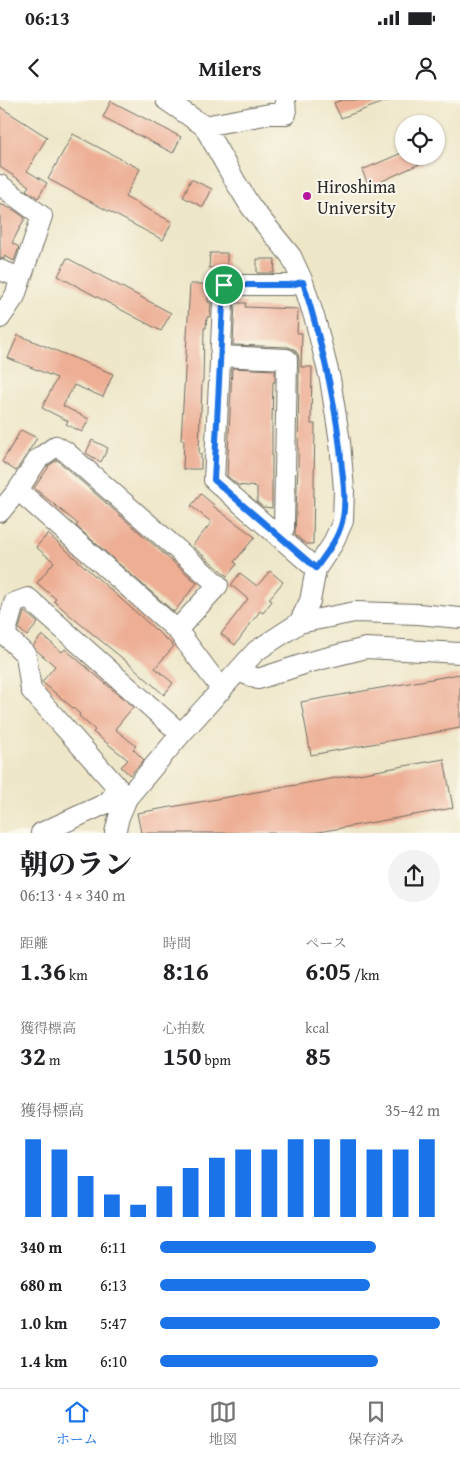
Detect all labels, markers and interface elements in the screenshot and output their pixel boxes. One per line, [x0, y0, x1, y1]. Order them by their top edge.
text: 06:13 [25, 4, 70, 32]
text: Milers [199, 52, 261, 84]
icon: back [20, 54, 48, 82]
icon: person [412, 54, 440, 82]
map controls [395, 115, 445, 165]
button: locate [395, 115, 445, 165]
place label: Hiroshima University [317, 173, 396, 221]
marker: Hiroshima University [301, 190, 313, 202]
pin [203, 264, 245, 306]
icon: arrive [210, 271, 238, 299]
text: 朝のラン [20, 843, 132, 884]
button: share [388, 850, 440, 902]
text: 06:13 · 4 × 340 m [20, 883, 125, 907]
text: 距離 [20, 933, 48, 953]
text: 時間 [163, 933, 191, 953]
text: ペース [305, 933, 347, 953]
text: 1.36 [20, 953, 66, 989]
text: 8:16 [163, 953, 209, 989]
text: 6:05 [305, 953, 351, 989]
text: km [66, 965, 88, 985]
text: /km [351, 965, 380, 985]
text: 獲得標高 [20, 1018, 76, 1038]
text: 心拍数 [163, 1018, 205, 1038]
text: kcal [305, 1018, 329, 1038]
text: 32 [20, 1038, 46, 1074]
text: 150 [163, 1038, 202, 1074]
text: 85 [305, 1038, 331, 1074]
text: m [46, 1050, 60, 1070]
text: bpm [202, 1050, 231, 1070]
text: 獲得標高 [20, 1098, 84, 1122]
text: 35–42 m [385, 1098, 440, 1122]
text: 340 m [20, 1235, 62, 1259]
text: 6:11 [100, 1235, 127, 1259]
text: 680 m [20, 1273, 62, 1297]
text: 6:13 [100, 1273, 127, 1297]
text: 1.0 km [20, 1311, 67, 1335]
text: 5:47 [100, 1311, 127, 1335]
text: 1.4 km [20, 1349, 67, 1373]
text: 6:10 [100, 1349, 127, 1373]
tab: ホーム [56, 1398, 98, 1449]
tab: 地図 [209, 1398, 237, 1449]
tab: 保存済み [348, 1398, 404, 1449]

